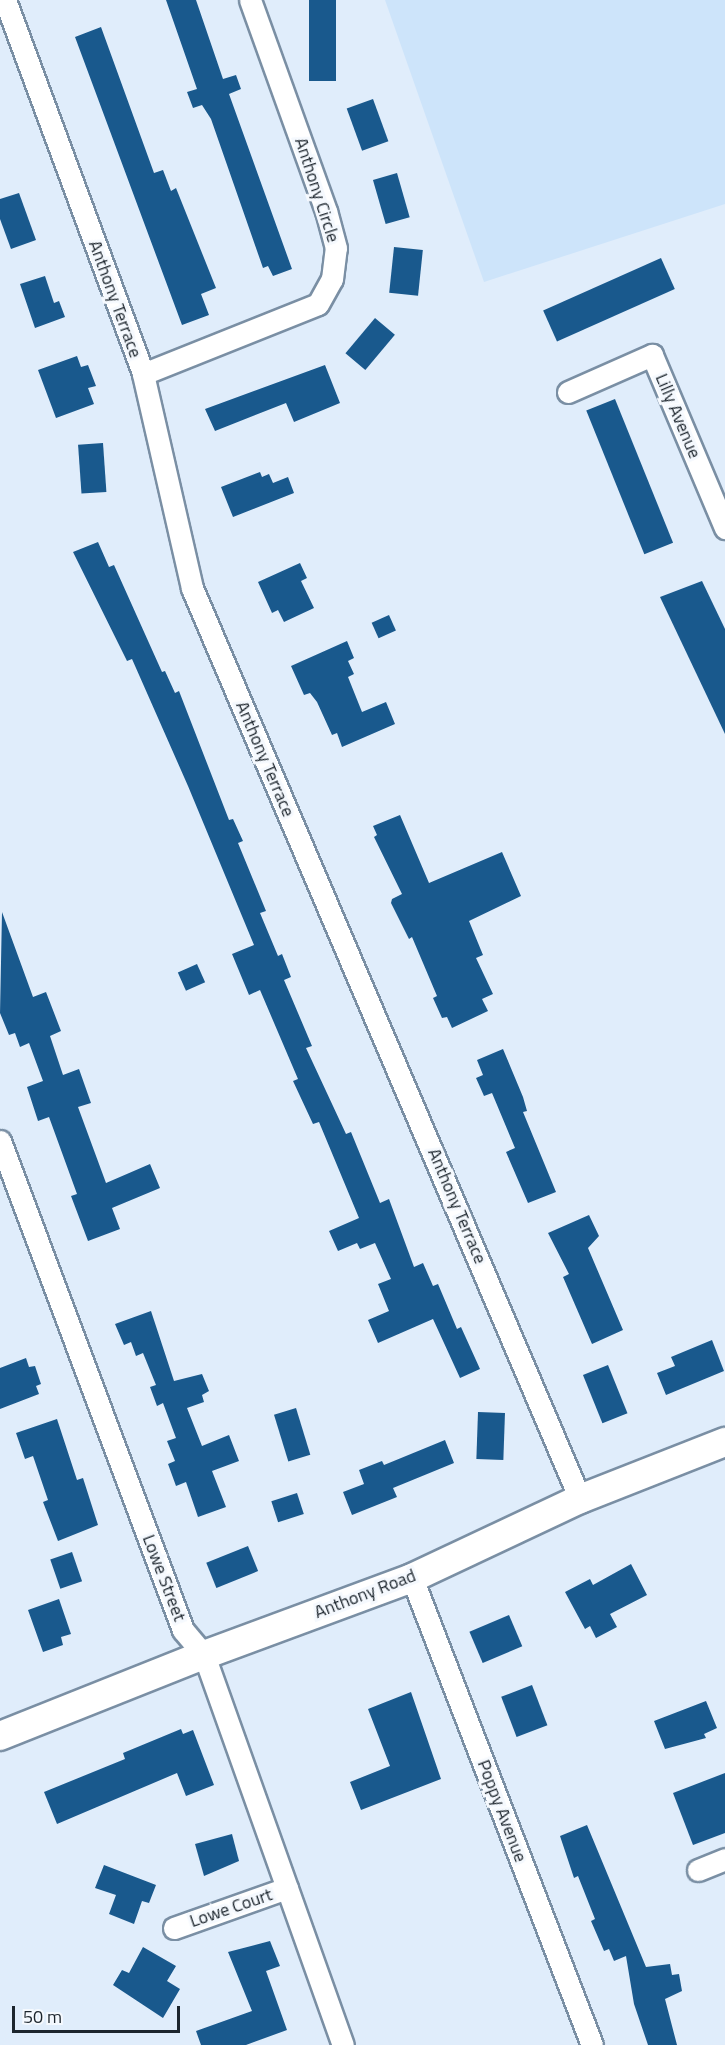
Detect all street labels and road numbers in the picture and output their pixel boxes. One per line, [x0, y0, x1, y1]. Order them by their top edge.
street label: Anthony Circle [290, 135, 344, 245]
street label: Anthony Terrace [84, 237, 146, 361]
street label: Lilly Avenue [651, 370, 705, 462]
street label: Anthony Terrace [231, 698, 299, 820]
street label: Anthony Terrace [423, 1145, 491, 1267]
street label: Lowe Street [138, 1532, 190, 1624]
street label: Anthony Road [311, 1565, 419, 1623]
street label: Poppy Avenue [473, 1757, 531, 1865]
street label: Lowe Court [187, 1884, 275, 1932]

